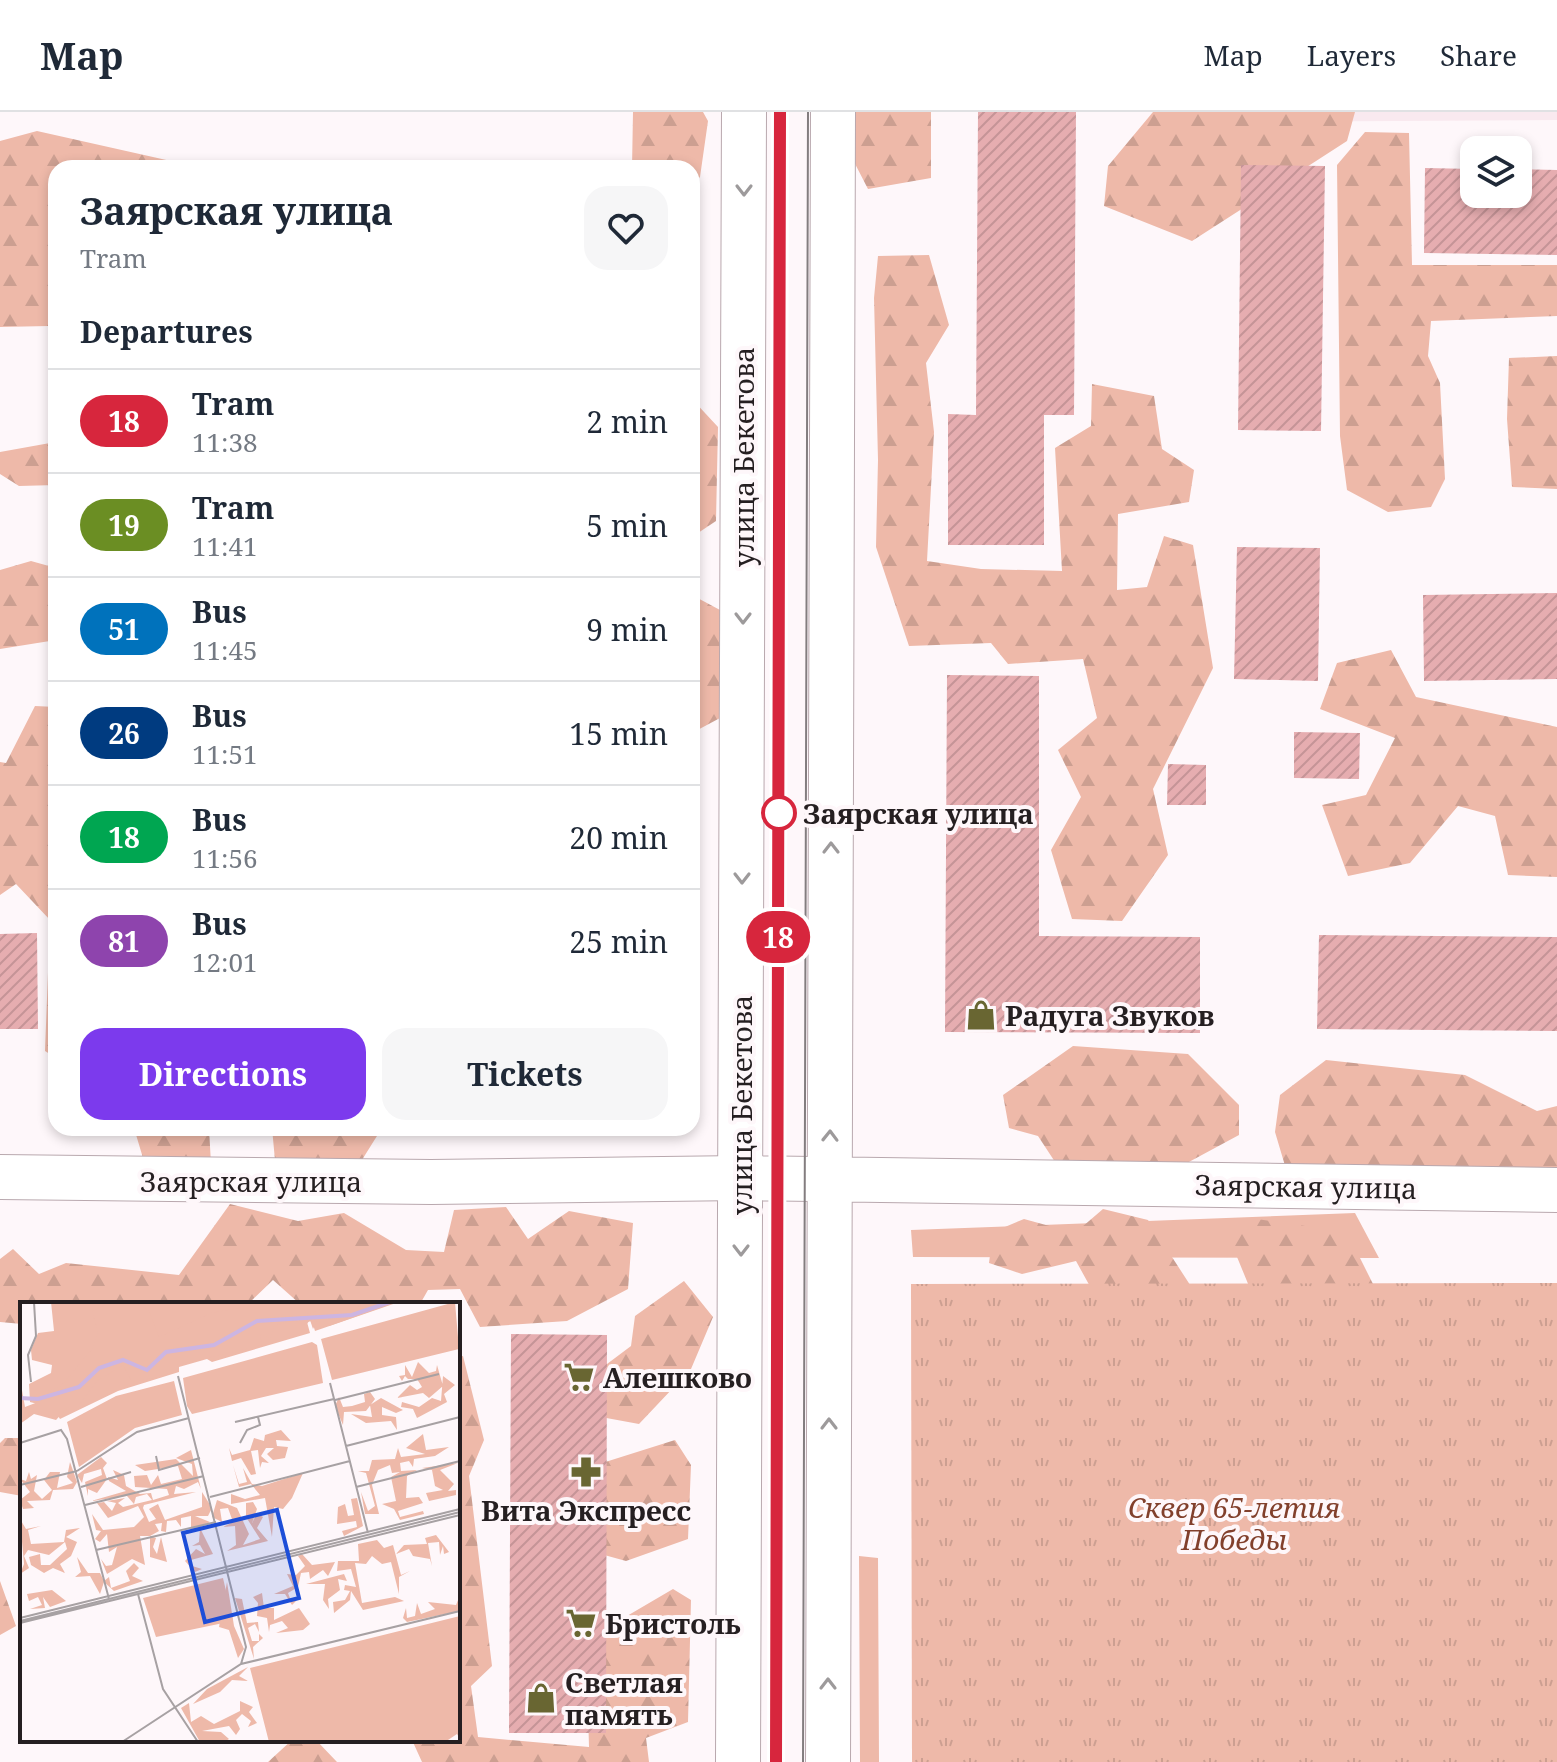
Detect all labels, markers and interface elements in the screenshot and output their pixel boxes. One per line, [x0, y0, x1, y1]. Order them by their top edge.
text: Map [40, 29, 124, 81]
text: Map [1204, 36, 1263, 74]
text: Layers [1307, 36, 1396, 74]
text: Share [1440, 36, 1517, 74]
map controls [1460, 136, 1532, 208]
button: layers [1460, 136, 1532, 208]
text: Заярская улица [80, 184, 393, 236]
one-way arrow [735, 184, 753, 197]
button: heart [584, 186, 668, 270]
text: Tram [80, 240, 147, 276]
text: Departures [80, 311, 253, 352]
street label: улица Бекетова [724, 347, 762, 567]
text: Tram [192, 383, 274, 424]
text: 2 min [586, 401, 668, 442]
text: 18 [108, 402, 140, 440]
text: 11:38 [192, 424, 258, 460]
text: Tram [192, 487, 274, 528]
text: 5 min [586, 505, 668, 546]
text: 19 [108, 506, 140, 544]
text: 11:41 [192, 528, 258, 564]
text: Bus [192, 591, 247, 632]
text: 9 min [586, 609, 668, 650]
text: 51 [108, 610, 140, 648]
one-way arrow [734, 612, 752, 625]
text: 11:45 [192, 632, 258, 668]
text: Bus [192, 695, 247, 736]
text: 15 min [569, 713, 668, 754]
text: 26 [108, 714, 140, 752]
text: 11:51 [192, 736, 258, 772]
place label: Заярская улица [803, 794, 1034, 832]
marker: Заярская улица [762, 796, 796, 830]
text: Bus [192, 799, 247, 840]
text: 20 min [569, 817, 668, 858]
text: 18 [108, 818, 140, 856]
text: 11:56 [192, 840, 258, 876]
one-way arrow [822, 841, 840, 854]
one-way arrow [733, 872, 751, 885]
text: Bus [192, 903, 247, 944]
line badge: 18 [742, 911, 814, 963]
text: 18 [762, 918, 794, 956]
text: 25 min [569, 921, 668, 962]
text: 81 [108, 922, 140, 960]
text: 12:01 [192, 944, 258, 980]
street label: улица Бекетова [722, 995, 760, 1215]
place label: Радуга Звуков [1005, 996, 1214, 1034]
shop icon: Радуга Звуков [964, 998, 998, 1032]
button: Directions [80, 1028, 366, 1120]
button: Tickets [382, 1028, 668, 1120]
one-way arrow [821, 1129, 839, 1142]
street label: Заярская улица [140, 1162, 362, 1200]
street label: Заярская улица [1194, 1165, 1418, 1207]
one-way arrow [732, 1244, 750, 1257]
inset map [20, 1302, 460, 1742]
place label: Алешково [603, 1358, 752, 1396]
supermarket icon: Алешково [562, 1360, 596, 1394]
one-way arrow [820, 1417, 838, 1430]
pharmacy icon: Вита Экспресс [569, 1455, 603, 1489]
park label: Сквер 65-летия Победы [1128, 1488, 1340, 1558]
place label: Вита Экспресс [481, 1491, 691, 1529]
place label: Бристоль [605, 1604, 741, 1642]
supermarket icon: Бристоль [564, 1606, 598, 1640]
place label: Светлая память [565, 1663, 683, 1733]
one-way arrow [819, 1677, 837, 1690]
shop icon: Светлая память [524, 1681, 558, 1715]

